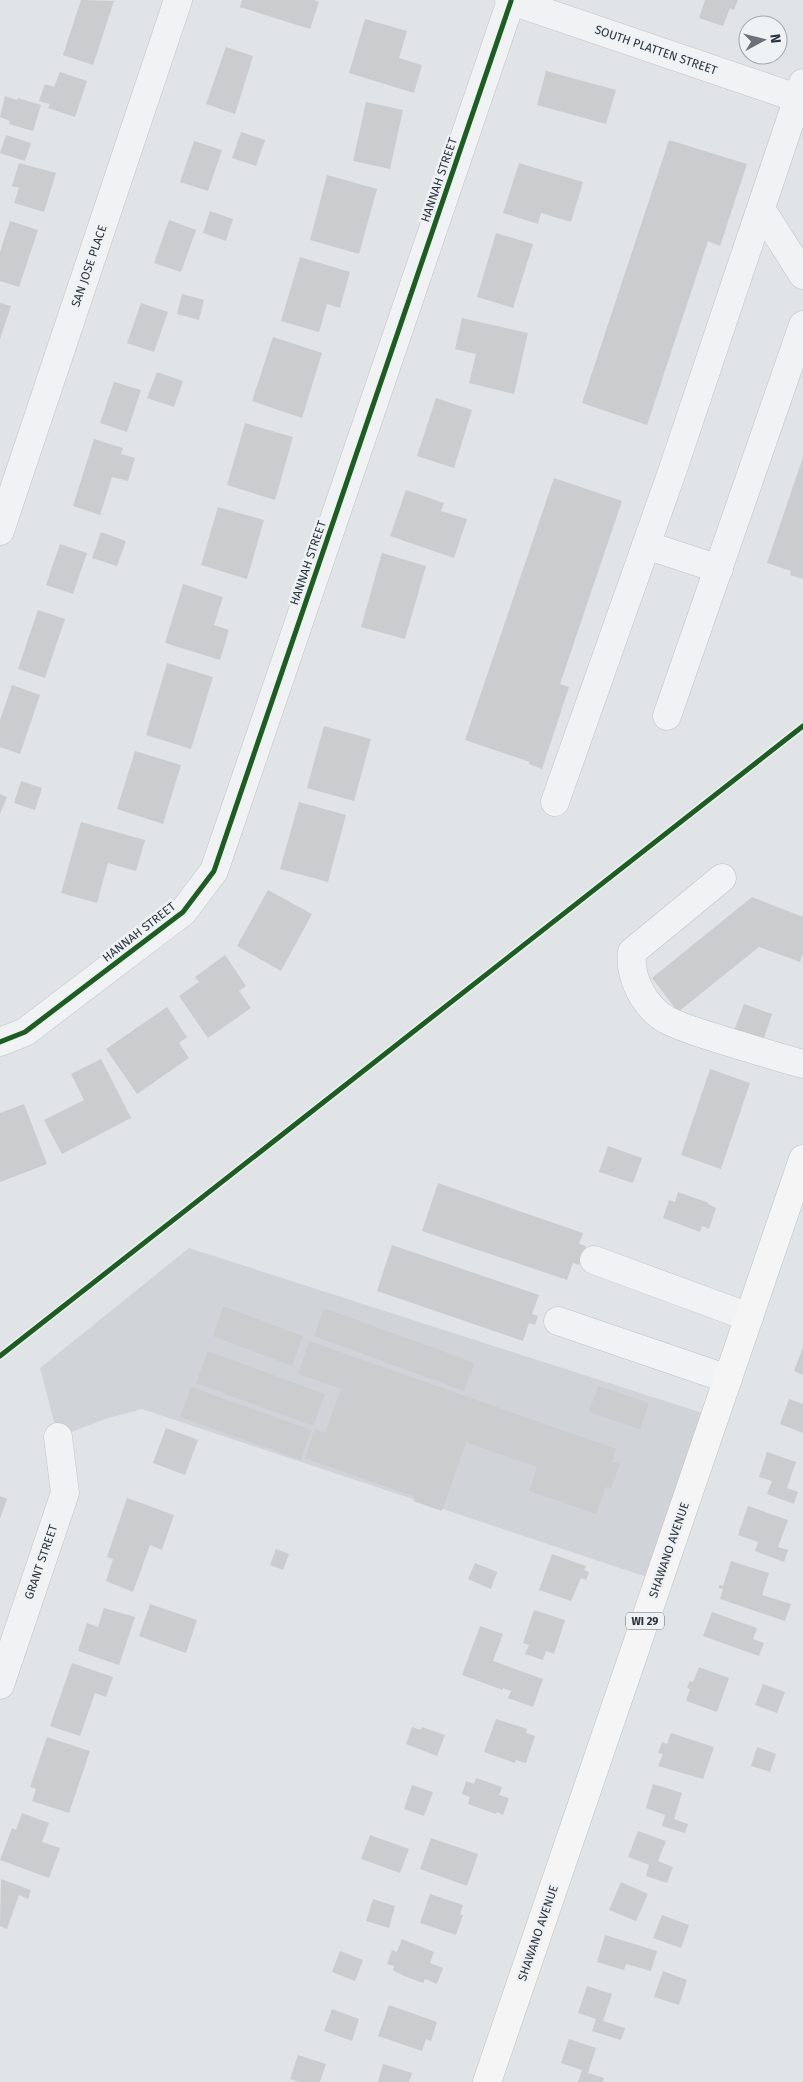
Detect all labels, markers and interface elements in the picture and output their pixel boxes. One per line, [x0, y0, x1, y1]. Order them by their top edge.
north arrow [738, 15, 788, 65]
street label: SOUTH PLATTEN STREET [593, 22, 720, 78]
text: N [766, 33, 784, 44]
street label: HANNAH STREET [418, 135, 460, 224]
street label: SAN JOSE PLACE [68, 223, 110, 309]
street label: HANNAH STREET [287, 518, 329, 607]
street label: HANNAH STREET [100, 899, 179, 965]
street label: SHAWANO AVENUE [646, 1500, 692, 1600]
street label: GRANT STREET [22, 1522, 61, 1601]
road number: WI 29 [626, 1612, 664, 1630]
street label: SHAWANO AVENUE [515, 1883, 561, 1983]

